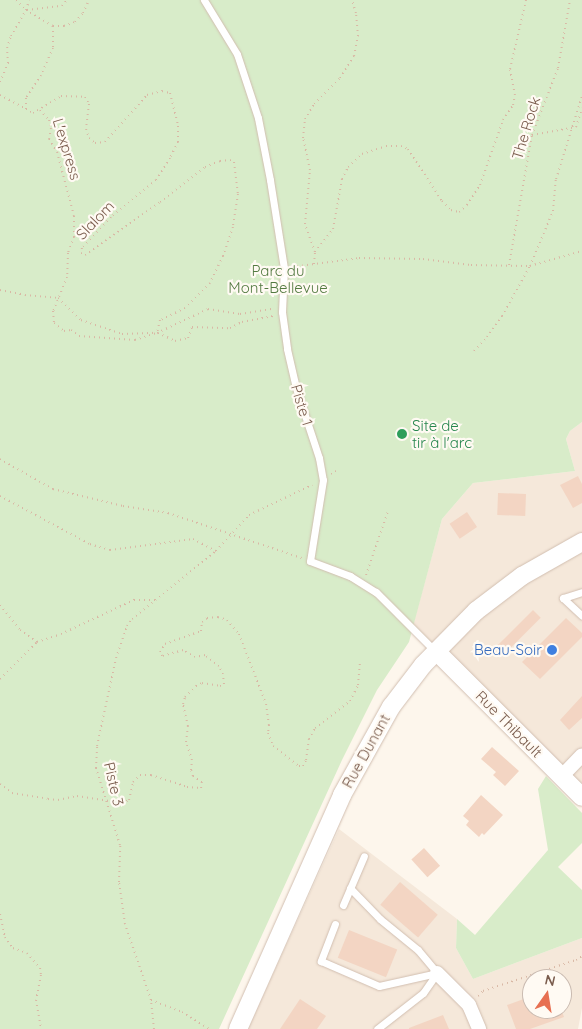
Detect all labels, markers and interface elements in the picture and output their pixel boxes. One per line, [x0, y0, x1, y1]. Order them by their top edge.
street label: The Rock [508, 94, 544, 162]
street label: L'express [49, 116, 85, 182]
street label: Slalom [72, 197, 118, 243]
park label: Parc du Mont-Bellevue [228, 261, 328, 296]
street label: Piste 1 [287, 382, 317, 428]
place label: Site de tir à l'arc [412, 416, 472, 451]
marker: Site de tir à l'arc [396, 428, 408, 440]
place label: Beau-Soir [474, 641, 542, 659]
marker: Beau-Soir [546, 644, 558, 656]
street label: Rue Thibault [472, 687, 546, 761]
street label: Rue Dunant [338, 711, 394, 791]
street label: Piste 3 [100, 760, 128, 808]
north arrow [522, 969, 572, 1019]
text: N [543, 970, 557, 990]

